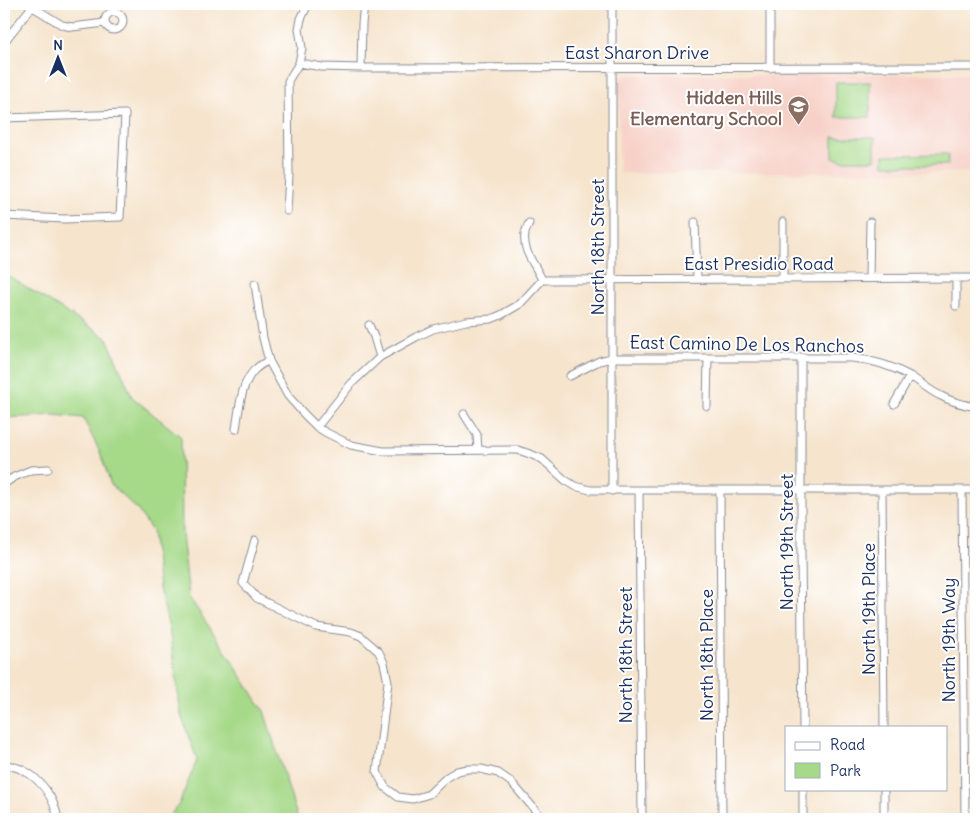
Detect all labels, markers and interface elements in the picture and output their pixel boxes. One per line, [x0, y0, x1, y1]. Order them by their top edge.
north arrow [32, 32, 82, 82]
text: N [53, 36, 63, 54]
street label: East Sharon Drive [565, 41, 709, 64]
place label: Hidden Hills Elementary School [630, 86, 782, 130]
school or university icon: Hidden Hills Elementary School [786, 95, 810, 126]
street label: North 18th Street [586, 179, 609, 315]
street label: East Presidio Road [684, 252, 834, 275]
street label: East Camino De Los Ranchos [630, 330, 864, 358]
street label: North 19th Street [775, 474, 798, 610]
street label: North 19th Place [857, 543, 880, 675]
street label: North 19th Way [937, 578, 960, 702]
street label: North 18th Street [614, 587, 637, 723]
street label: North 18th Place [695, 589, 718, 721]
legend [785, 726, 948, 790]
text: Road [830, 735, 865, 754]
text: Park [830, 761, 861, 780]

